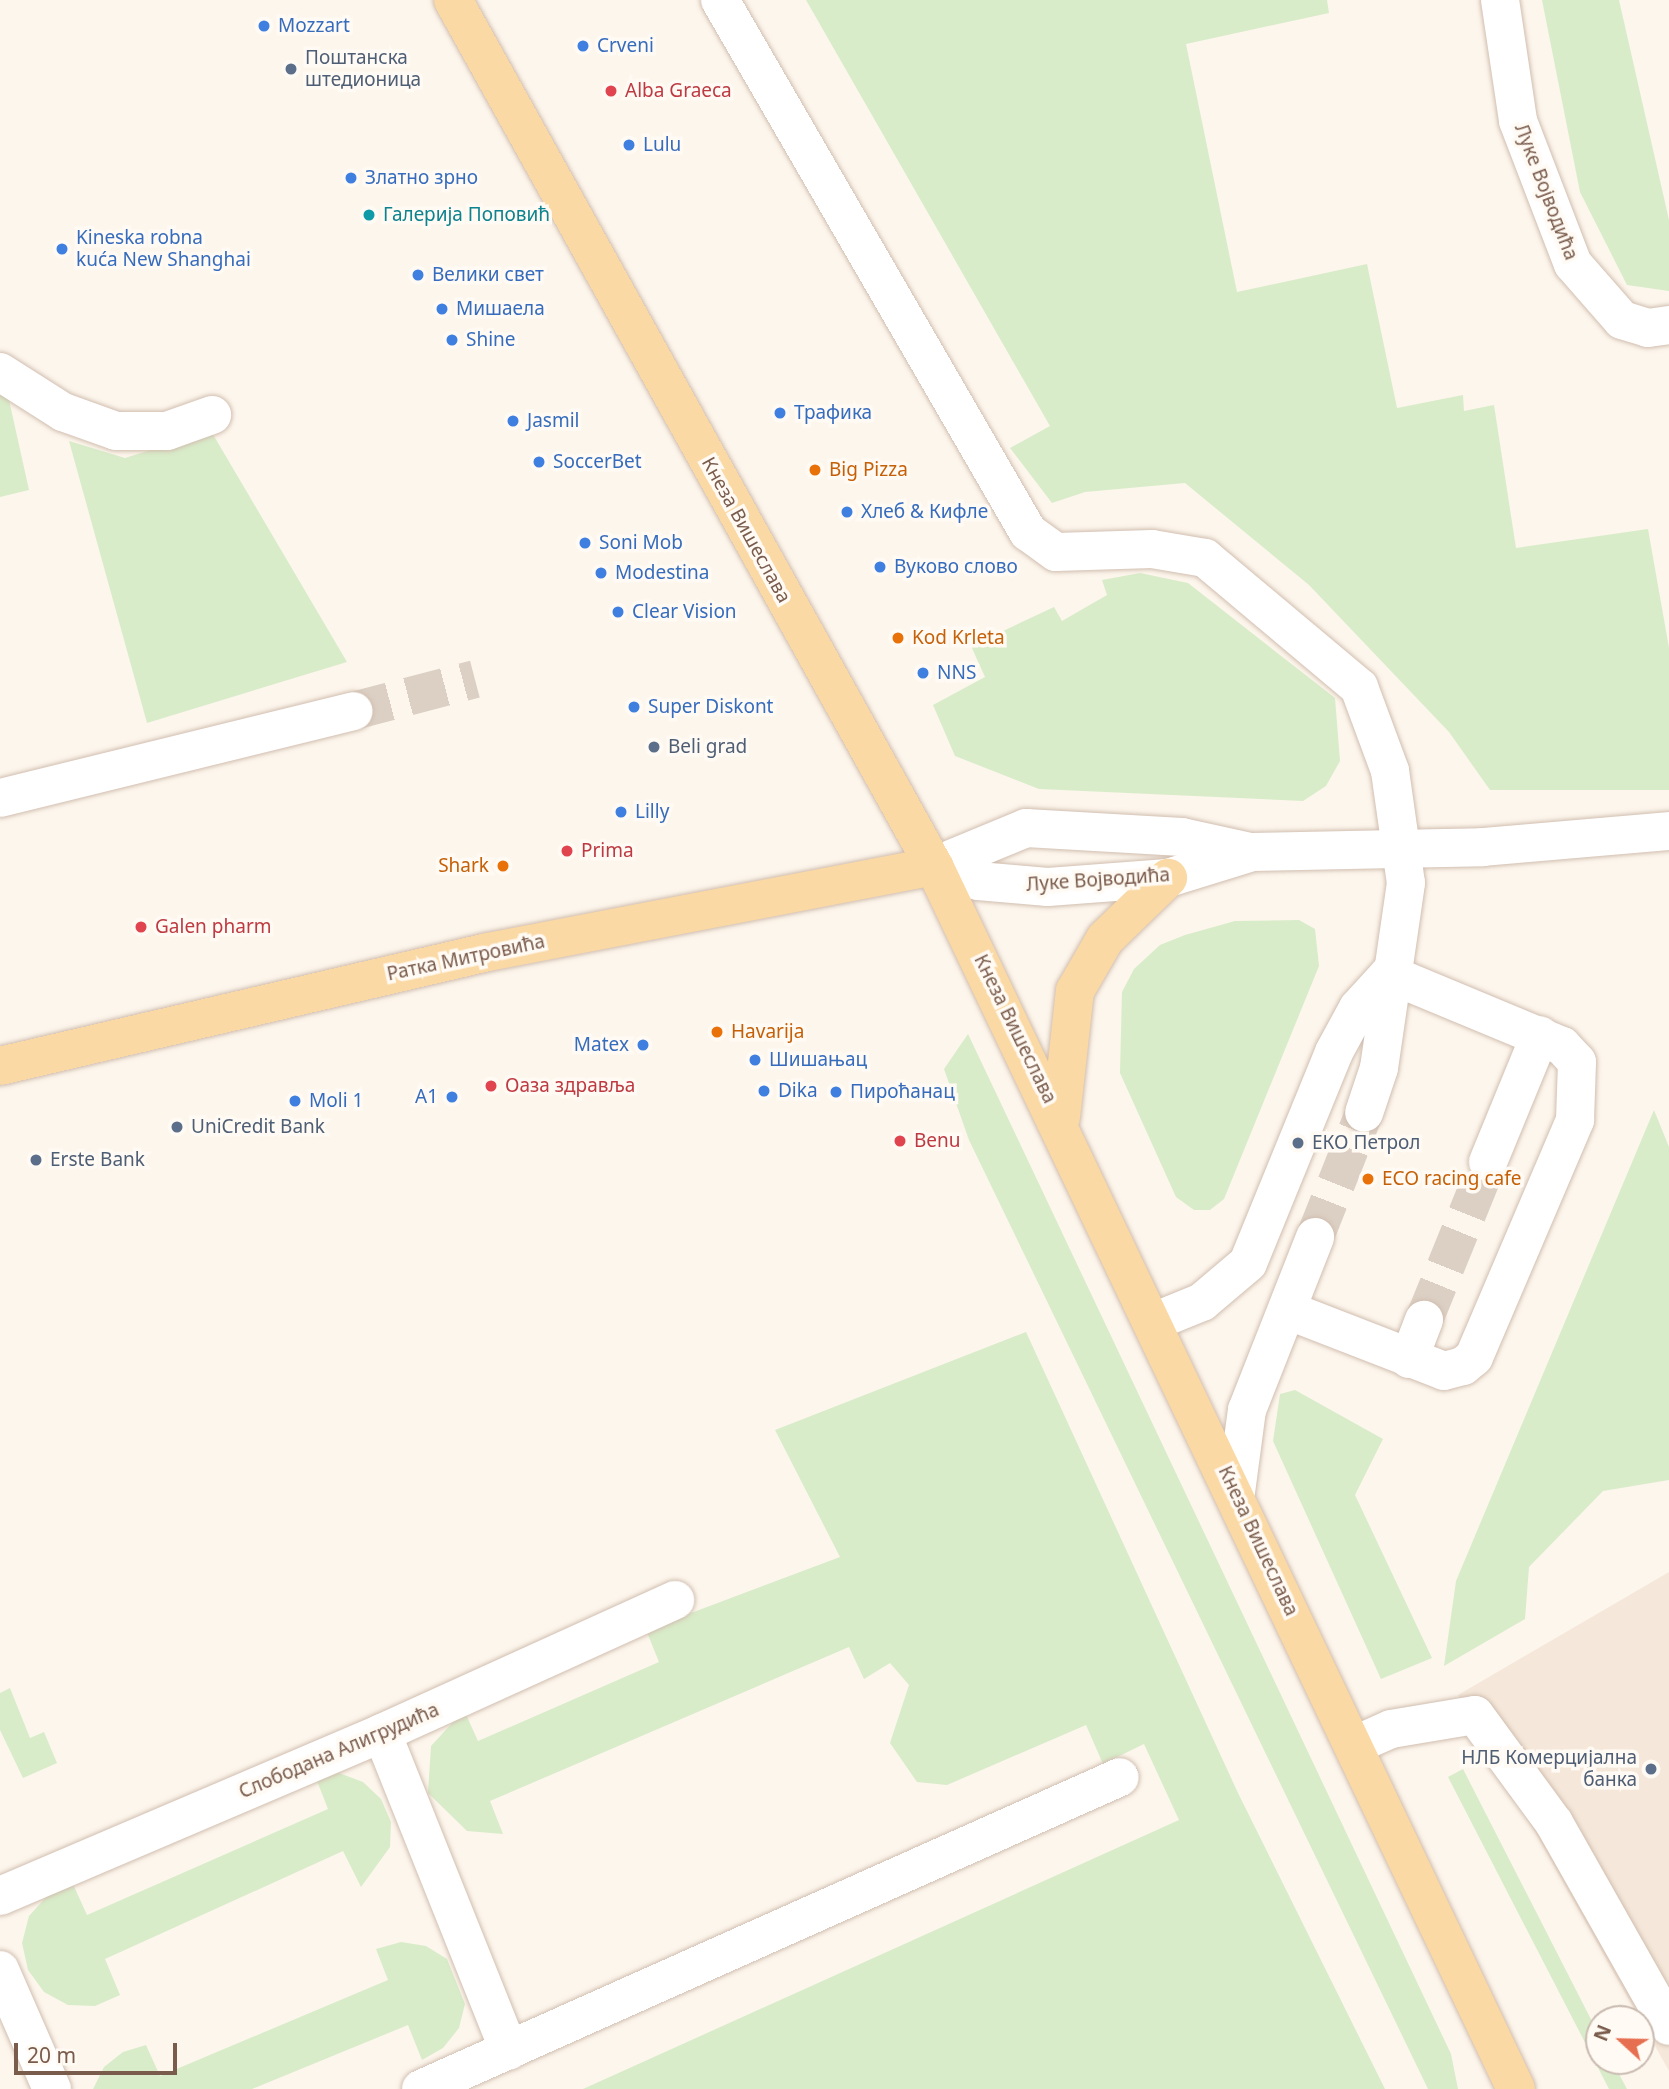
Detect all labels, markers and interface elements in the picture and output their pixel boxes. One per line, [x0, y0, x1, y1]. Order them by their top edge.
place label: Mozzart [278, 15, 350, 37]
marker: Mozzart [256, 18, 272, 34]
place label: Crveni [597, 35, 654, 57]
marker: Crveni [575, 38, 591, 54]
place label: Поштанска штедионица [305, 47, 421, 91]
marker: Поштанска штедионица [283, 61, 299, 77]
place label: Alba Graeca [625, 80, 732, 102]
marker: Alba Graeca [603, 83, 619, 99]
street label: Луке Војводића [1510, 121, 1582, 263]
place label: Lulu [643, 134, 681, 156]
marker: Lulu [621, 137, 637, 153]
place label: Златно зрно [365, 167, 478, 189]
marker: Златно зрно [343, 170, 359, 186]
place label: Галерија Поповић [383, 204, 550, 226]
marker: Галерија Поповић [361, 207, 377, 223]
place label: Kineska robna kuća New Shanghai [76, 227, 251, 271]
marker: Kineska robna kuća New Shanghai [54, 241, 70, 257]
place label: Велики свет [432, 264, 544, 286]
marker: Велики свет [410, 267, 426, 283]
place label: Мишаела [456, 298, 545, 320]
marker: Мишаела [434, 301, 450, 317]
place label: Shine [466, 329, 516, 351]
marker: Shine [444, 332, 460, 348]
place label: Трафика [794, 402, 872, 424]
marker: Трафика [772, 405, 788, 421]
place label: Jasmil [527, 410, 580, 432]
marker: Jasmil [505, 413, 521, 429]
place label: SoccerBet [553, 451, 642, 473]
street label: Кнеза Вишеслава [697, 453, 795, 607]
marker: SoccerBet [531, 454, 547, 470]
place label: Big Pizza [829, 459, 908, 481]
marker: Big Pizza [807, 462, 823, 478]
place label: Хлеб & Кифле [861, 501, 988, 523]
marker: Хлеб & Кифле [839, 504, 855, 520]
place label: Soni Mob [599, 532, 683, 554]
marker: Soni Mob [577, 535, 593, 551]
place label: Вуково слово [894, 556, 1018, 578]
marker: Вуково слово [872, 559, 888, 575]
place label: Modestina [615, 562, 709, 584]
marker: Modestina [593, 565, 609, 581]
place label: Clear Vision [632, 601, 737, 623]
marker: Clear Vision [610, 604, 626, 620]
place label: Kod Krleta [912, 627, 1005, 649]
marker: Kod Krleta [890, 630, 906, 646]
place label: NNS [937, 662, 976, 684]
marker: NNS [915, 665, 931, 681]
place label: Super Diskont [648, 696, 773, 718]
marker: Super Diskont [626, 699, 642, 715]
place label: Beli grad [668, 736, 747, 758]
marker: Beli grad [646, 739, 662, 755]
place label: Lilly [635, 801, 669, 823]
marker: Lilly [613, 804, 629, 820]
place label: Prima [581, 840, 634, 862]
marker: Prima [559, 843, 575, 859]
place label: Shark [438, 855, 489, 877]
marker: Shark [495, 858, 511, 874]
street label: Луке Војводића [1025, 864, 1171, 896]
place label: Galen pharm [155, 916, 271, 938]
marker: Galen pharm [133, 919, 149, 935]
street label: Ратка Митровића [385, 930, 547, 986]
street label: Кнеза Вишеслава [969, 951, 1061, 1107]
place label: Havarija [731, 1021, 804, 1043]
marker: Havarija [709, 1024, 725, 1040]
place label: Matex [574, 1034, 629, 1056]
marker: Matex [635, 1037, 651, 1053]
place label: Шишањац [769, 1049, 867, 1071]
marker: Шишањац [747, 1052, 763, 1068]
place label: Оаза здравља [505, 1075, 635, 1097]
marker: Оаза здравља [483, 1078, 499, 1094]
place label: Dika [778, 1080, 818, 1102]
place label: Пироћанац [850, 1081, 955, 1103]
marker: Dika [756, 1083, 772, 1099]
marker: Пироћанац [828, 1084, 844, 1100]
place label: A1 [415, 1086, 438, 1108]
marker: A1 [444, 1089, 460, 1105]
place label: Moli 1 [309, 1090, 363, 1112]
marker: Moli 1 [287, 1093, 303, 1109]
place label: UniCredit Bank [191, 1116, 325, 1138]
marker: UniCredit Bank [169, 1119, 185, 1135]
place label: Benu [914, 1130, 961, 1152]
place label: ЕКО Петрол [1312, 1132, 1420, 1154]
marker: Benu [892, 1133, 908, 1149]
marker: ЕКО Петрол [1290, 1135, 1306, 1151]
place label: Erste Bank [50, 1149, 145, 1171]
marker: Erste Bank [28, 1152, 44, 1168]
place label: ECO racing cafe [1382, 1168, 1522, 1190]
marker: ECO racing cafe [1360, 1171, 1376, 1187]
street label: Кнеза Вишеслава [1213, 1462, 1303, 1620]
street label: Слободана Алигрудића [236, 1699, 442, 1803]
place label: НЛБ Комерцијална банка [1461, 1747, 1637, 1791]
marker: НЛБ Комерцијална банка [1643, 1761, 1659, 1777]
north arrow [1585, 2005, 1655, 2075]
text: N [1587, 2021, 1617, 2045]
scale bar [18, 2030, 180, 2074]
text: 20 m [27, 2041, 76, 2069]

